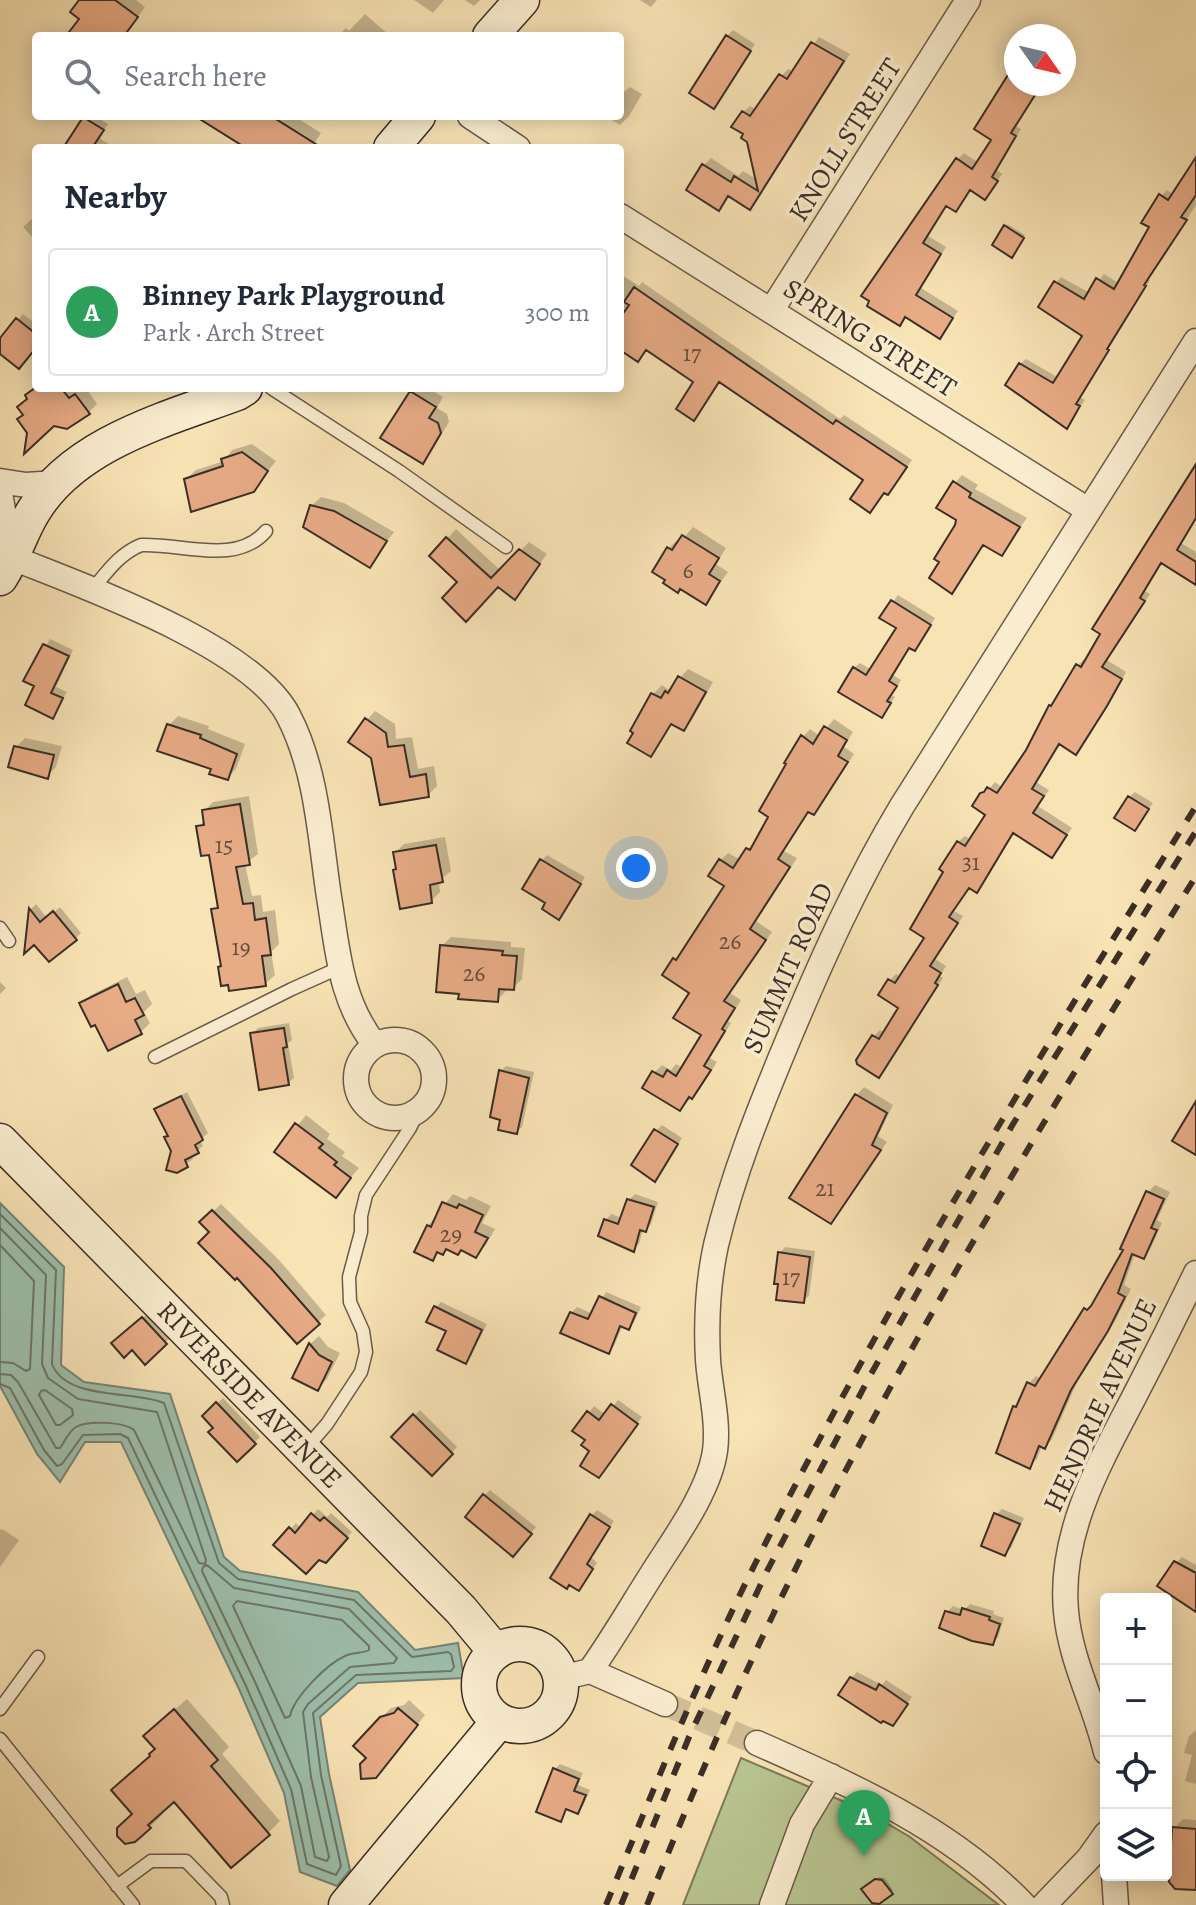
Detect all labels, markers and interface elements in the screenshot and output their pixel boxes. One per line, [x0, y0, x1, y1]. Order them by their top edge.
north arrow [1004, 24, 1076, 96]
search box [32, 32, 624, 120]
street label: KNOLL STREET [780, 51, 910, 229]
icon: search [60, 54, 104, 98]
text: Search here [124, 56, 267, 96]
text: Nearby [64, 173, 167, 220]
street label: SPRING STREET [776, 270, 964, 406]
text: Binney Park Playground [142, 275, 445, 315]
text: A [84, 295, 100, 330]
text: 300 m [525, 295, 590, 330]
text: Park · Arch Street [142, 315, 325, 350]
house number: 17 [683, 337, 702, 369]
house number: 6 [682, 554, 694, 586]
house number: 15 [215, 829, 233, 861]
house number: 31 [962, 846, 980, 878]
your location [616, 848, 656, 888]
street label: SUMMIT ROAD [733, 876, 843, 1060]
house number: 26 [719, 925, 741, 957]
house number: 19 [231, 931, 251, 963]
house number: 26 [463, 957, 485, 989]
house number: 21 [815, 1172, 835, 1204]
house number: 29 [440, 1218, 462, 1250]
house number: 17 [782, 1261, 801, 1293]
street label: HENDRIE AVENUE [1034, 1292, 1166, 1518]
street label: RIVERSIDE AVENUE [149, 1293, 351, 1497]
map controls [1100, 1593, 1172, 1881]
button: + [1100, 1593, 1172, 1665]
button: − [1100, 1665, 1172, 1737]
button: locate [1100, 1737, 1172, 1809]
pin: A [838, 1790, 890, 1856]
button: layers [1100, 1809, 1172, 1881]

